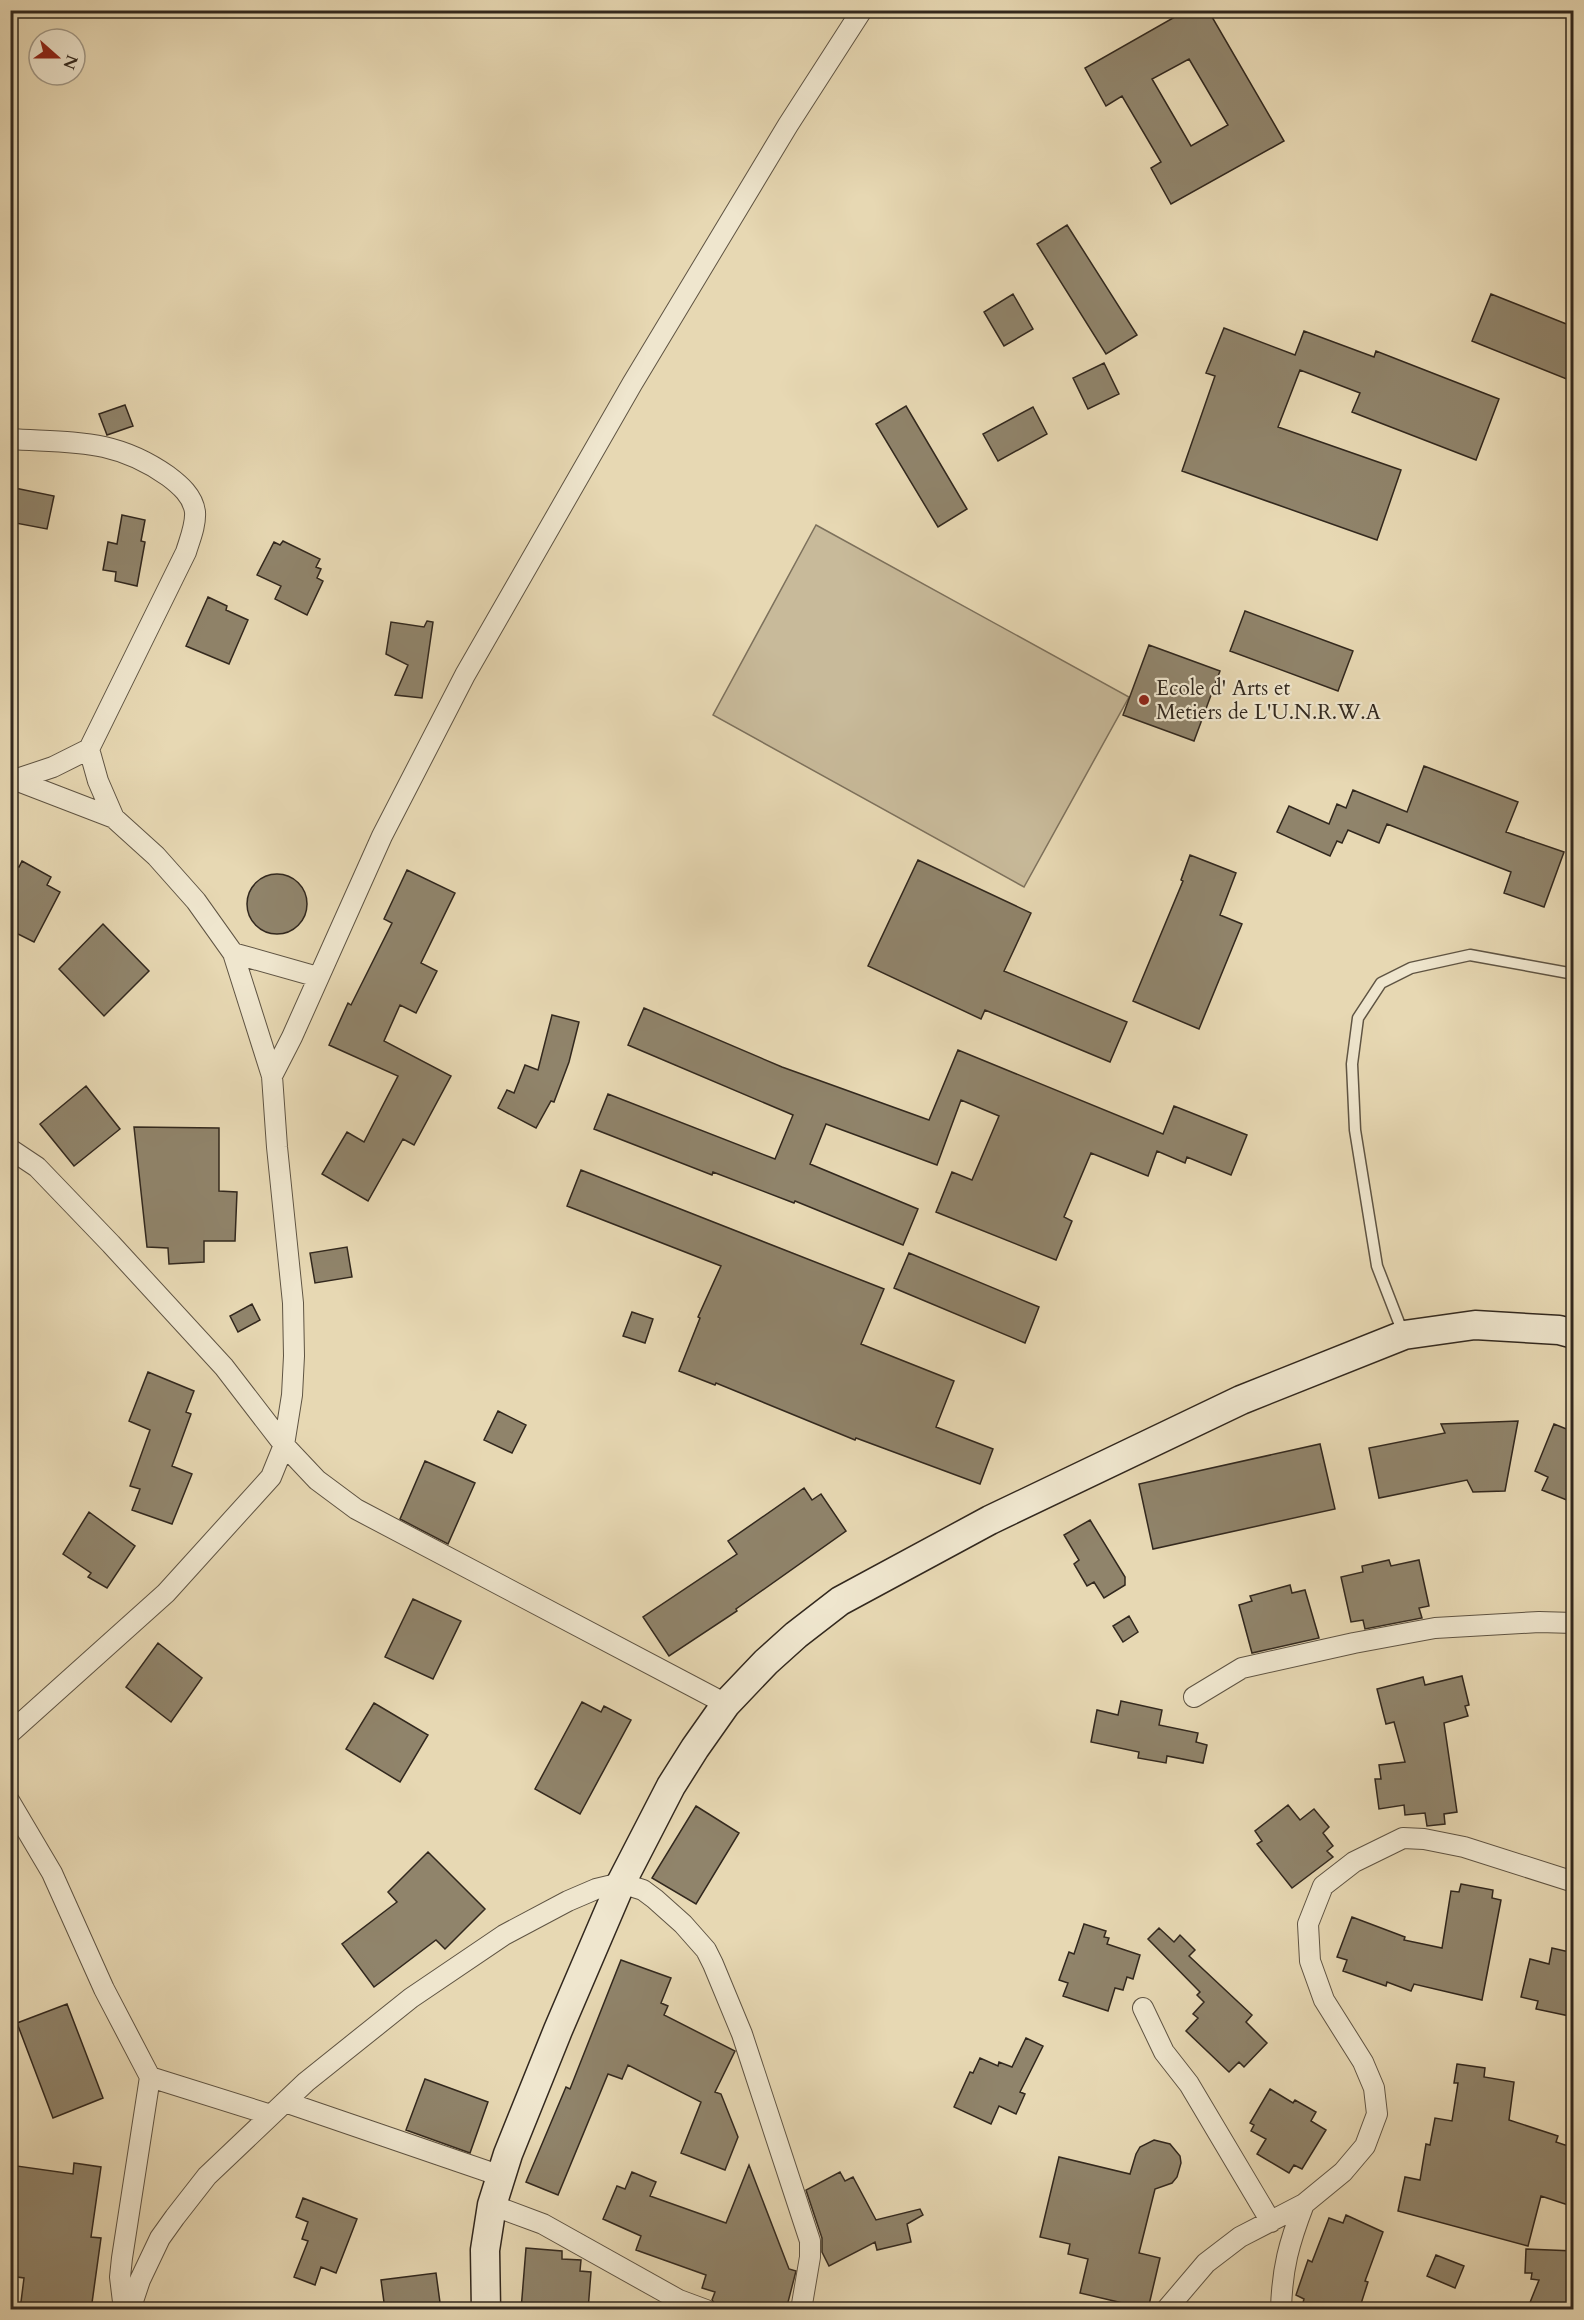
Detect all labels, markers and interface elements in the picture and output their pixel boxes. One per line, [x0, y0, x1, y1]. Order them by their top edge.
north arrow [27, 27, 87, 87]
text: N [57, 52, 83, 73]
place label: Ecole d' Arts et Metiers de L'U.N.R.W.A [1156, 674, 1381, 727]
marker: Ecole d' Arts et Metiers de L'U.N.R.W.A [1137, 693, 1151, 707]

